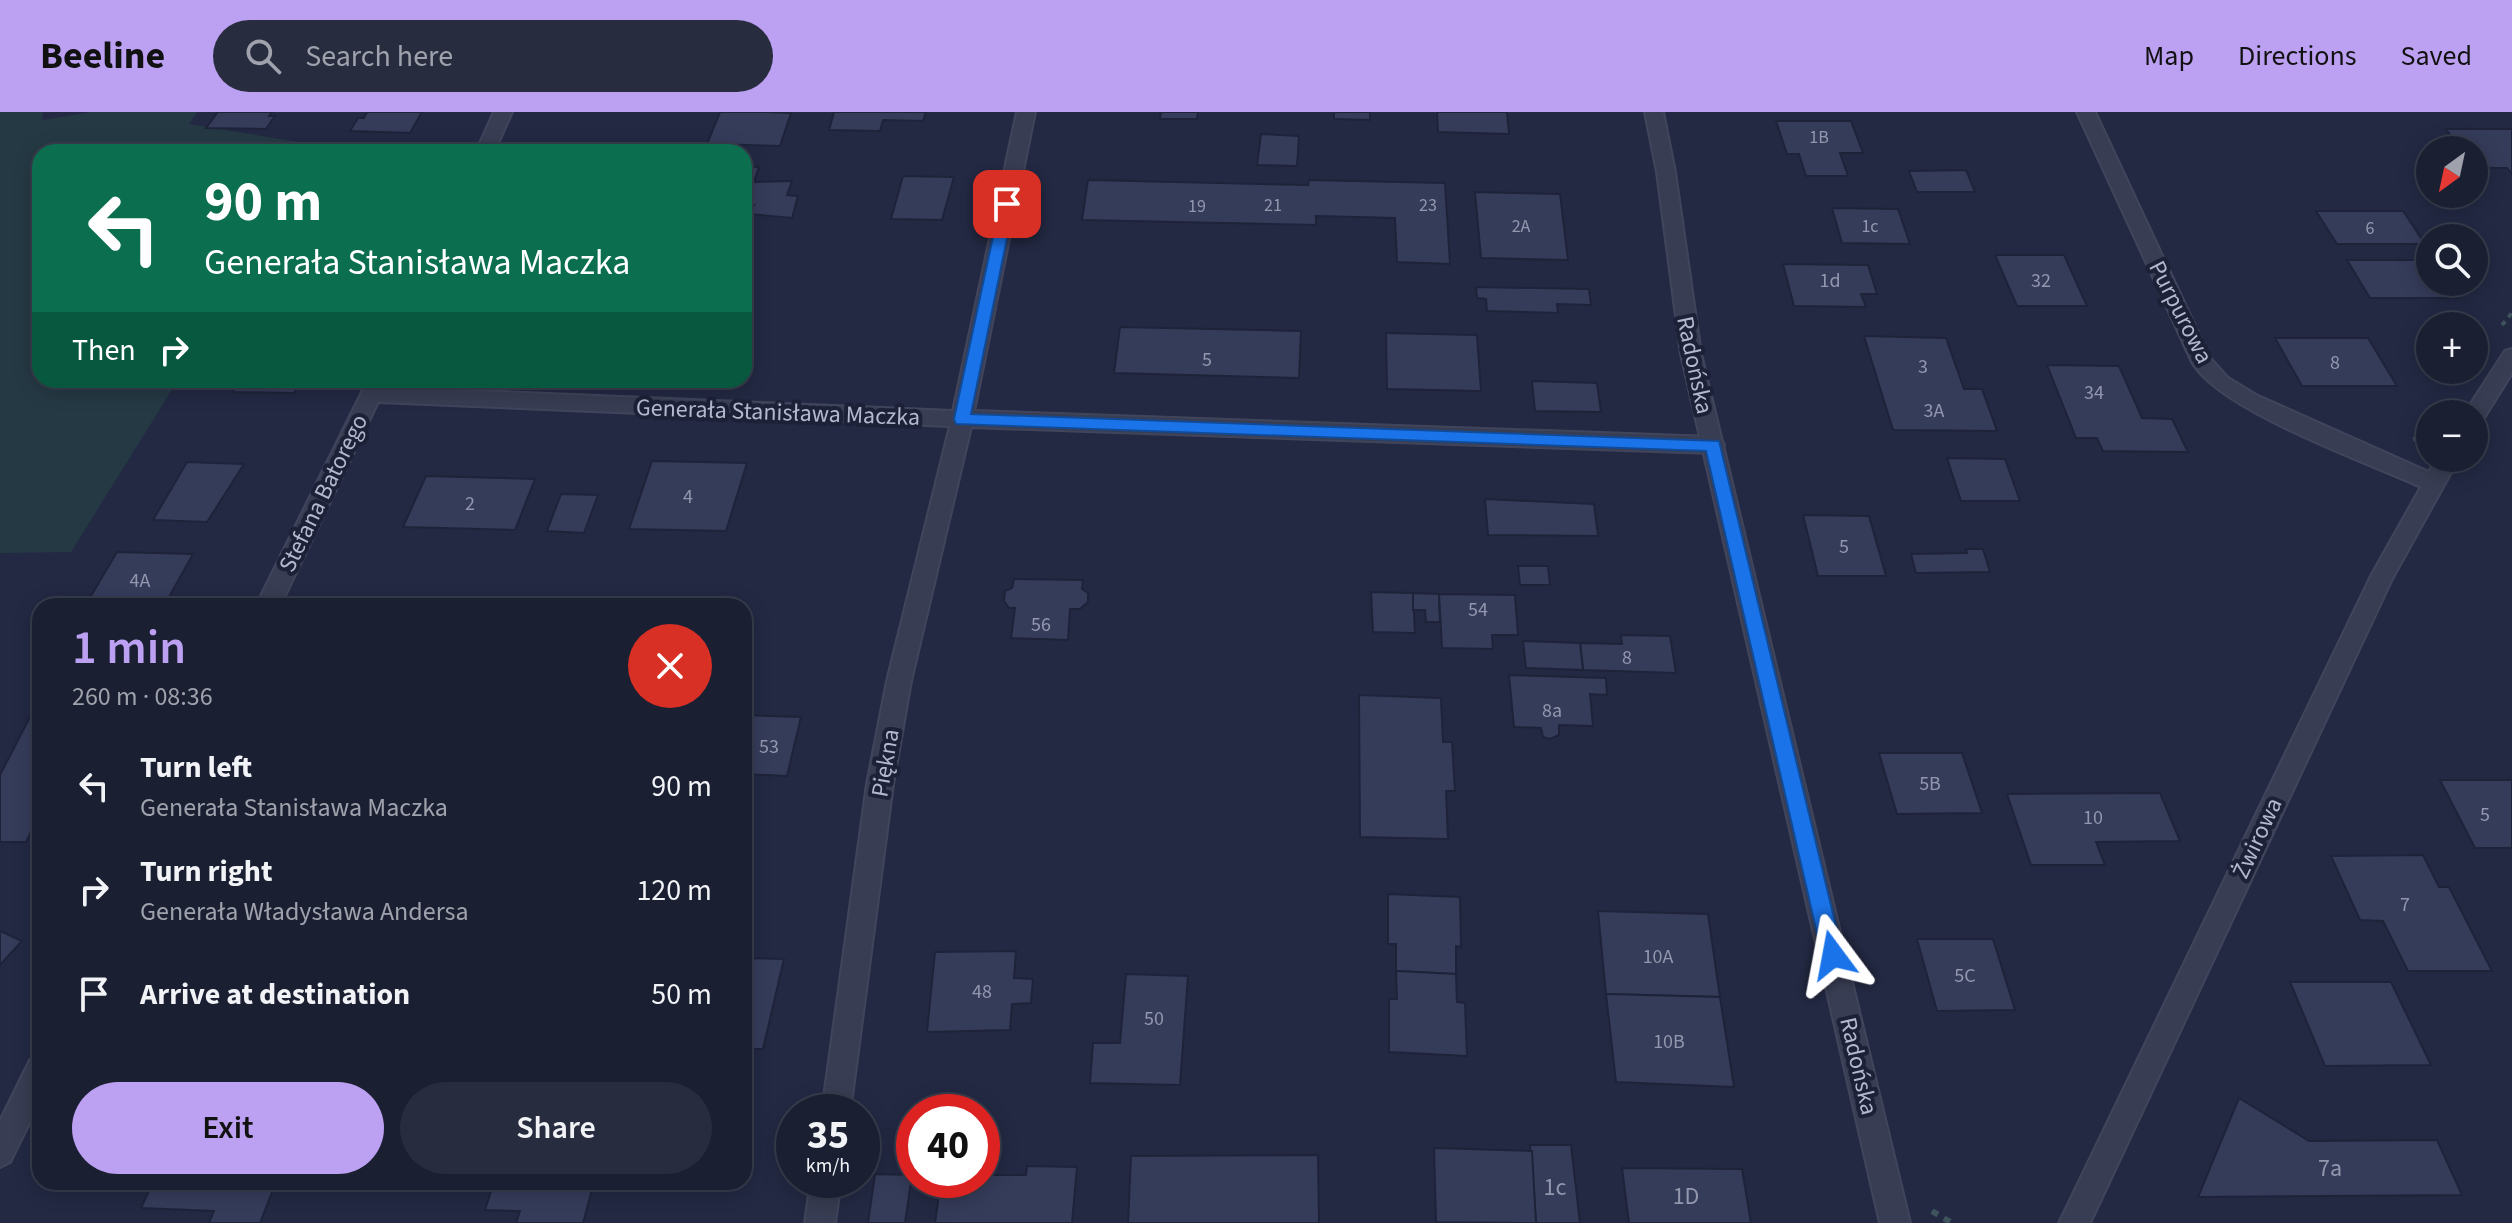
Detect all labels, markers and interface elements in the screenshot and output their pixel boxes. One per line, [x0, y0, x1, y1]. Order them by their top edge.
search box [213, 20, 773, 92]
text: Beeline [40, 29, 165, 83]
icon: search [241, 34, 285, 78]
text: Search here [305, 35, 453, 78]
text: Map [2144, 36, 2194, 76]
text: Directions [2238, 36, 2357, 76]
text: Saved [2401, 36, 2472, 76]
house number: 1B [1809, 125, 1829, 150]
north arrow [2416, 136, 2488, 208]
map controls [2416, 136, 2488, 472]
text: 90 m [204, 163, 322, 242]
pin [973, 170, 1041, 238]
icon: left [72, 176, 176, 280]
icon: arrive [985, 182, 1029, 226]
house number: 21 [1264, 193, 1282, 218]
house number: 23 [1419, 193, 1437, 218]
house number: 19 [1188, 194, 1206, 219]
house number: 2A [1512, 214, 1531, 239]
house number: 1c [1861, 214, 1879, 239]
house number: 6 [2366, 216, 2375, 241]
button: search [2416, 224, 2488, 296]
text: Generała Stanisława Maczka [204, 237, 630, 288]
street label: Purpurowa [2140, 255, 2221, 370]
house number: 1d [1819, 267, 1841, 295]
house number: 32 [2031, 267, 2051, 295]
button: + [2416, 312, 2488, 384]
street label: Radońska [1667, 313, 1722, 417]
icon: right [152, 328, 196, 372]
text: Then [72, 329, 136, 372]
house number: 5 [1202, 346, 1212, 374]
house number: 8 [2330, 349, 2340, 377]
house number: 3 [1918, 353, 1928, 381]
house number: 34 [2084, 379, 2104, 407]
street label: Generała Stanisława Maczka [635, 390, 921, 435]
house number: 3A [1924, 397, 1945, 425]
button: − [2416, 400, 2488, 472]
street label: Stefana Batorego [270, 408, 377, 578]
house number: 4 [683, 483, 693, 511]
house number: 2 [465, 490, 475, 518]
house number: 5 [1839, 533, 1849, 561]
house number: 4A [130, 567, 151, 595]
house number: 54 [1468, 596, 1488, 624]
house number: 56 [1031, 611, 1051, 639]
text: 1 min [72, 614, 186, 682]
button: close [628, 624, 712, 708]
house number: 8 [1622, 644, 1632, 672]
text: 260 m · 08:36 [72, 678, 213, 715]
house number: 8a [1542, 697, 1562, 725]
street label: Piękna [862, 726, 909, 800]
house number: 53 [759, 733, 779, 761]
text: Turn left [140, 746, 252, 789]
icon: left [72, 764, 116, 808]
text: 90 m [651, 765, 712, 808]
house number: 5B [1919, 770, 1941, 798]
text: Generała Stanisława Maczka [140, 789, 448, 826]
street label: Żwirowa [2223, 792, 2291, 885]
house number: 5 [2480, 801, 2490, 829]
house number: 10 [2083, 804, 2103, 832]
text: Turn right [140, 850, 272, 893]
icon: right [72, 868, 116, 912]
text: 120 m [636, 869, 712, 912]
house number: 7 [2400, 891, 2410, 919]
text: Generała Władysława Andersa [140, 893, 469, 930]
position arrow [1791, 913, 1875, 997]
house number: 10A [1643, 943, 1674, 971]
house number: 5C [1954, 962, 1976, 990]
icon: arrive [72, 972, 116, 1016]
text: Arrive at destination [140, 973, 410, 1016]
text: 50 m [651, 973, 712, 1016]
house number: 48 [972, 978, 992, 1006]
house number: 50 [1144, 1005, 1164, 1033]
street label: Radońska [1830, 1014, 1887, 1118]
house number: 10B [1653, 1028, 1685, 1056]
button: Exit [72, 1082, 384, 1174]
button: Share [400, 1082, 712, 1174]
speed limit sign: 40 [896, 1094, 1000, 1198]
text: 35 [807, 1107, 849, 1164]
house number: 7a [2318, 1151, 2342, 1186]
text: km/h [806, 1152, 850, 1180]
house number: 1c [1544, 1170, 1566, 1205]
house number: 1D [1673, 1179, 1699, 1214]

